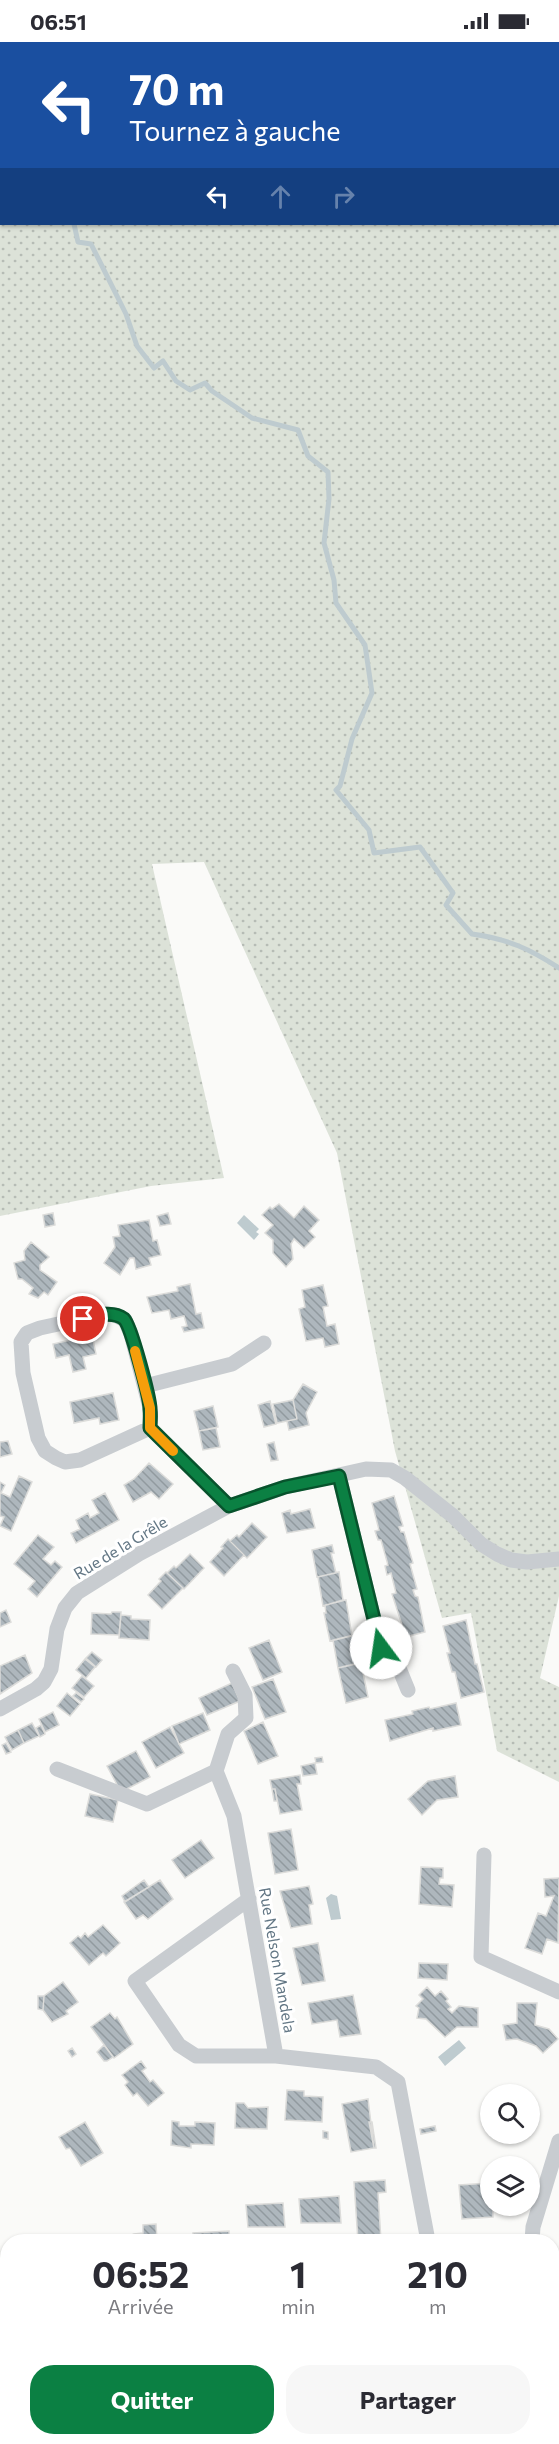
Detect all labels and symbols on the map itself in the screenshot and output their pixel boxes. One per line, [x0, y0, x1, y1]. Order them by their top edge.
pin [57, 1293, 108, 1344]
street label: Rue de la Grêle [70, 1512, 170, 1582]
position arrow [349, 1616, 413, 1680]
street label: Rue Nelson Mandela [256, 1886, 300, 2034]

